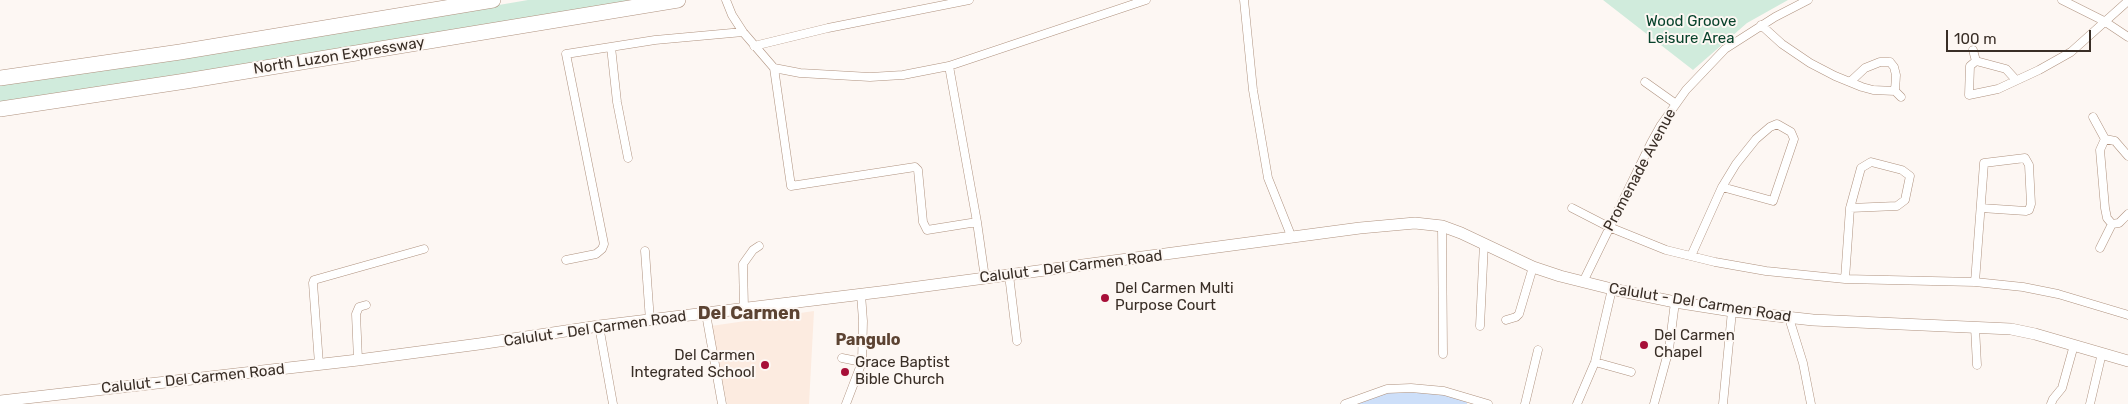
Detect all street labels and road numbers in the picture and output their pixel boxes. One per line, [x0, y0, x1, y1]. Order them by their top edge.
street label: North Luzon Expressway [252, 34, 426, 78]
street label: Promenade Avenue [1600, 106, 1680, 234]
street label: Calulut - Del Carmen Road [979, 247, 1163, 287]
street label: Calulut - Del Carmen Road [1608, 280, 1792, 326]
street label: Calulut - Del Carmen Road [503, 307, 687, 351]
street label: Calulut - Del Carmen Road [100, 360, 286, 398]

